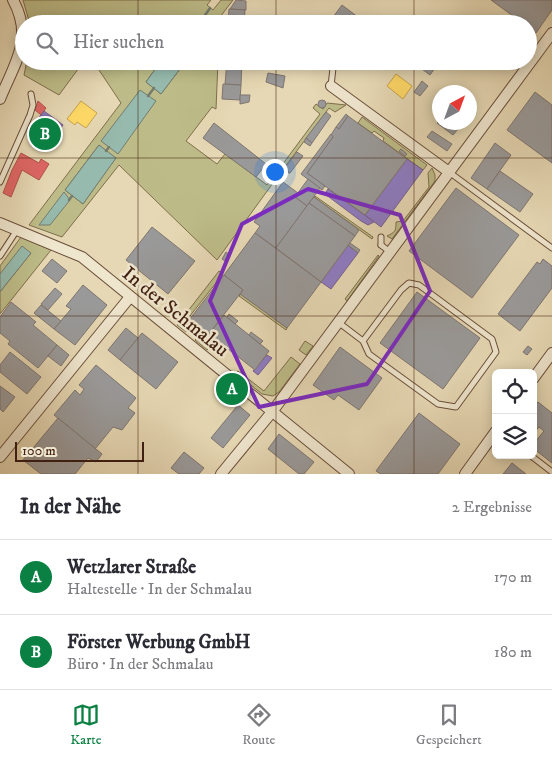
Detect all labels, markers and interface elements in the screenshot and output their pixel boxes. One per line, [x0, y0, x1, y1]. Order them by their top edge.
search box [15, 15, 537, 70]
icon: search [33, 29, 61, 57]
text: Hier suchen [73, 31, 164, 54]
north arrow [432, 85, 477, 130]
pin: B [29, 115, 61, 153]
your location [262, 159, 288, 185]
street label: In der Schmalau [117, 261, 234, 363]
map controls [492, 369, 537, 459]
button: locate [492, 369, 537, 414]
pin: A [216, 370, 248, 408]
button: layers [492, 414, 537, 459]
scale bar [15, 439, 144, 462]
text: 100 m [22, 442, 56, 460]
text: In der Nähe [20, 494, 121, 520]
text: 2 Ergebnisse [452, 497, 532, 517]
text: Wetzlarer Straße [67, 556, 196, 579]
text: A [31, 567, 41, 587]
text: 170 m [494, 567, 532, 587]
text: Haltestelle · In der Schmalau [67, 579, 252, 599]
text: Förster Werbung GmbH [67, 631, 251, 654]
text: B [31, 642, 41, 662]
text: 180 m [494, 642, 532, 662]
text: Büro · In der Schmalau [67, 654, 214, 674]
tab: Karte [70, 701, 102, 749]
tab: Route [242, 701, 275, 749]
tab: Gespeichert [416, 701, 482, 749]

